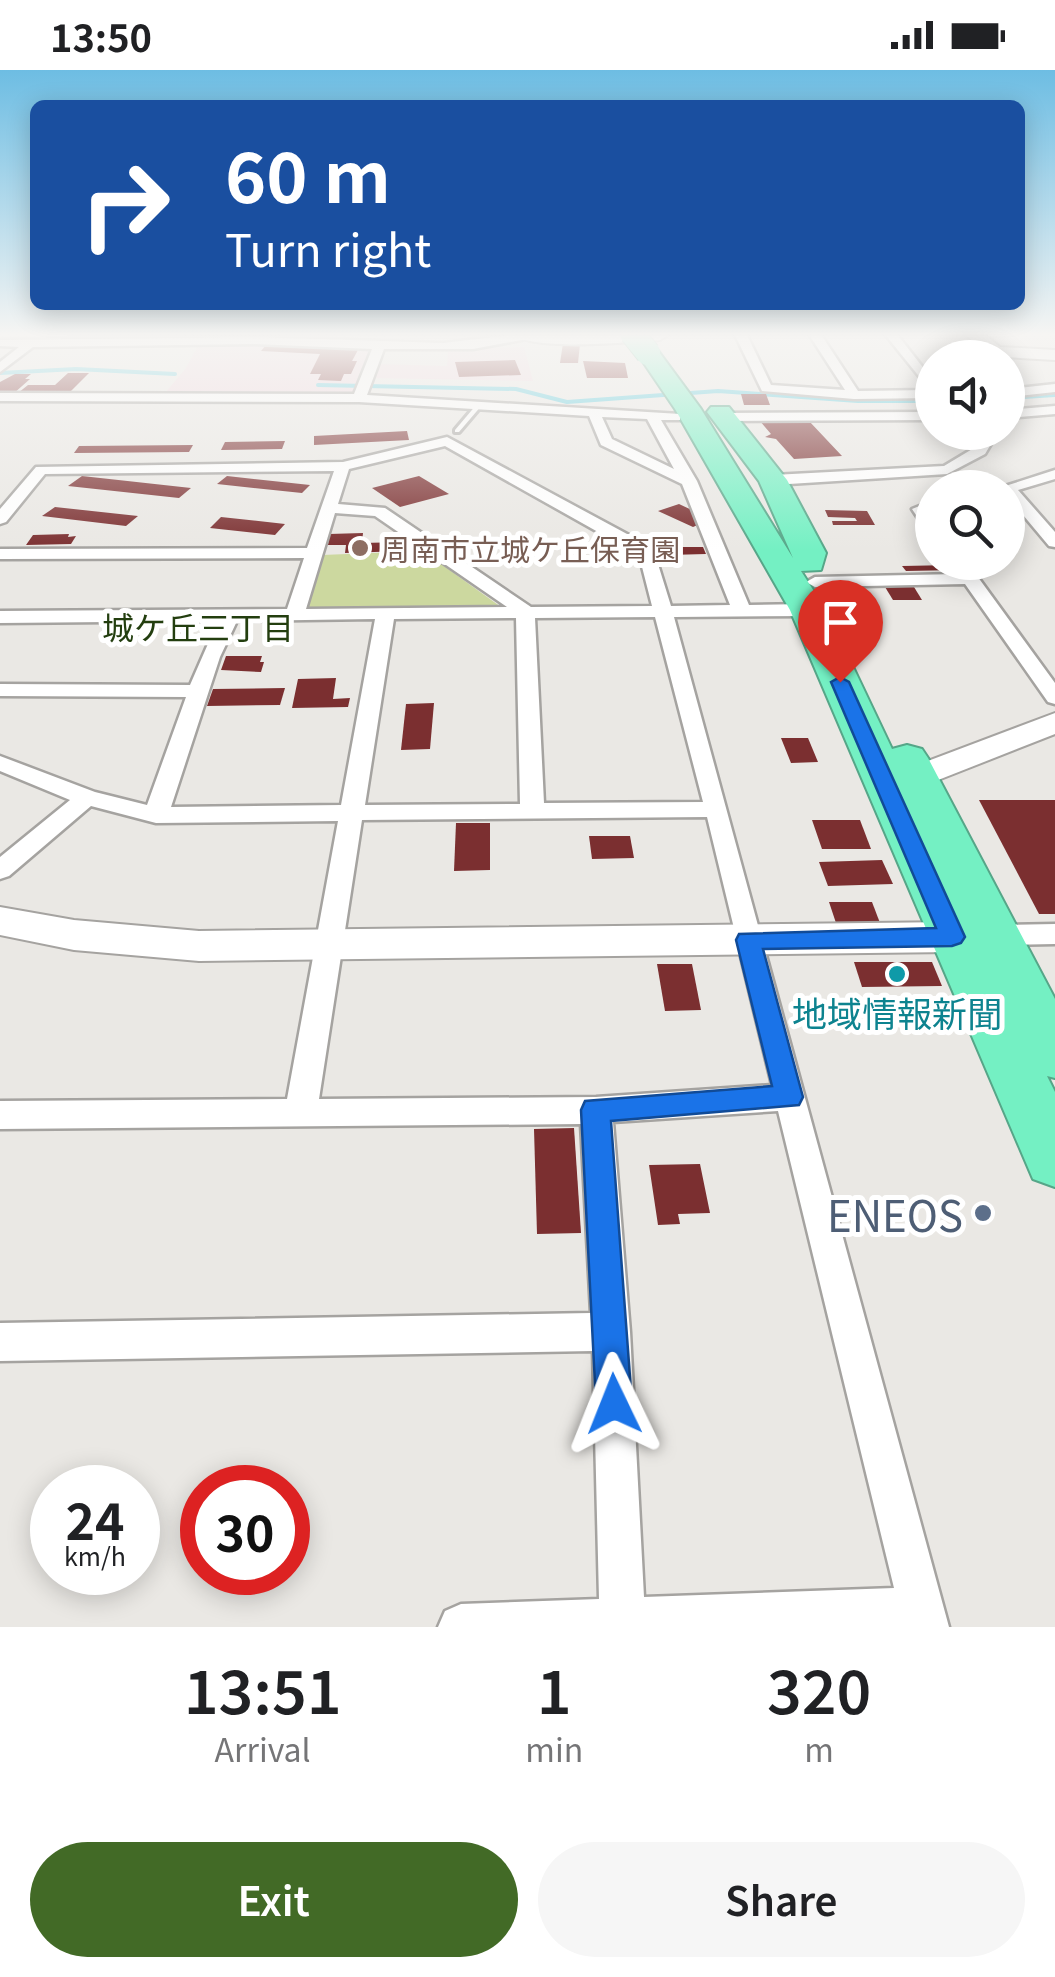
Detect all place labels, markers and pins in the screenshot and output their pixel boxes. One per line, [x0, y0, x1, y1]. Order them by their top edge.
place label: 周南市立城ケ丘保育園 [380, 526, 680, 570]
marker: 周南市立城ケ丘保育園 [349, 537, 371, 559]
pin [798, 580, 883, 683]
marker: 地域情報新聞 [886, 963, 908, 985]
place label: 地域情報新聞 [792, 986, 1002, 1037]
place label: ENEOS [827, 1183, 963, 1244]
marker: ENEOS [972, 1202, 994, 1224]

